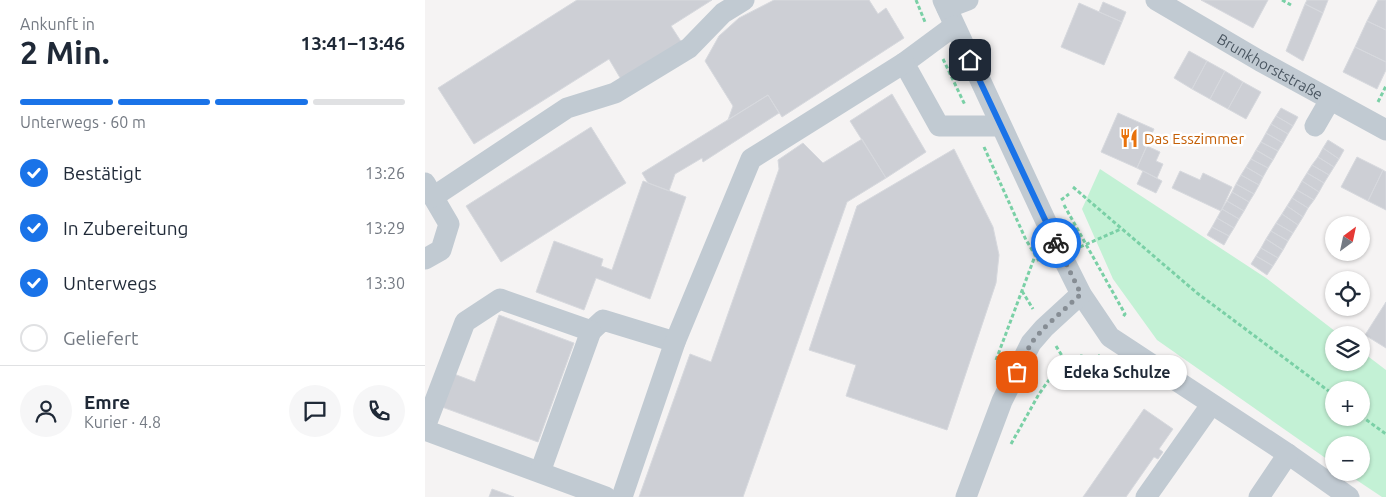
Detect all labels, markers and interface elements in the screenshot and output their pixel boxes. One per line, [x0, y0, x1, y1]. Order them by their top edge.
text: Ankunft in [20, 15, 95, 33]
street label: Brunkhorststraße [1214, 29, 1326, 102]
text: 13:41–13:46 [300, 32, 405, 54]
text: 2 Min. [20, 34, 110, 70]
pin [949, 39, 991, 81]
icon: home [956, 46, 984, 74]
text: Unterwegs · 60 m [20, 113, 146, 131]
restaurant icon: Das Esszimmer [1118, 127, 1140, 149]
place label: Das Esszimmer [1144, 130, 1244, 147]
icon: check [20, 159, 48, 187]
text: Bestätigt [63, 162, 141, 184]
text: 13:26 [365, 164, 405, 182]
icon: check [20, 214, 48, 242]
north arrow [1325, 216, 1370, 261]
map controls [1325, 216, 1370, 481]
text: In Zubereitung [63, 217, 189, 239]
courier [1031, 218, 1081, 268]
text: 13:29 [365, 219, 405, 237]
icon: bike [1042, 229, 1070, 257]
icon: check [20, 269, 48, 297]
button: locate [1325, 271, 1370, 316]
text: Unterwegs [63, 272, 157, 294]
text: 13:30 [365, 274, 405, 292]
button: layers [1325, 326, 1370, 371]
text: Geliefert [63, 327, 139, 349]
pin [996, 351, 1038, 393]
callout: Edeka Schulze [1047, 354, 1187, 390]
icon: bag [1003, 358, 1031, 386]
text: Edeka Schulze [1063, 363, 1171, 381]
button: + [1325, 381, 1370, 426]
button: person [20, 385, 72, 437]
button: chat [289, 385, 341, 437]
button: phone [353, 385, 405, 437]
text: Emre [84, 391, 130, 413]
text: Kurier · 4.8 [84, 413, 161, 431]
button: − [1325, 436, 1370, 481]

